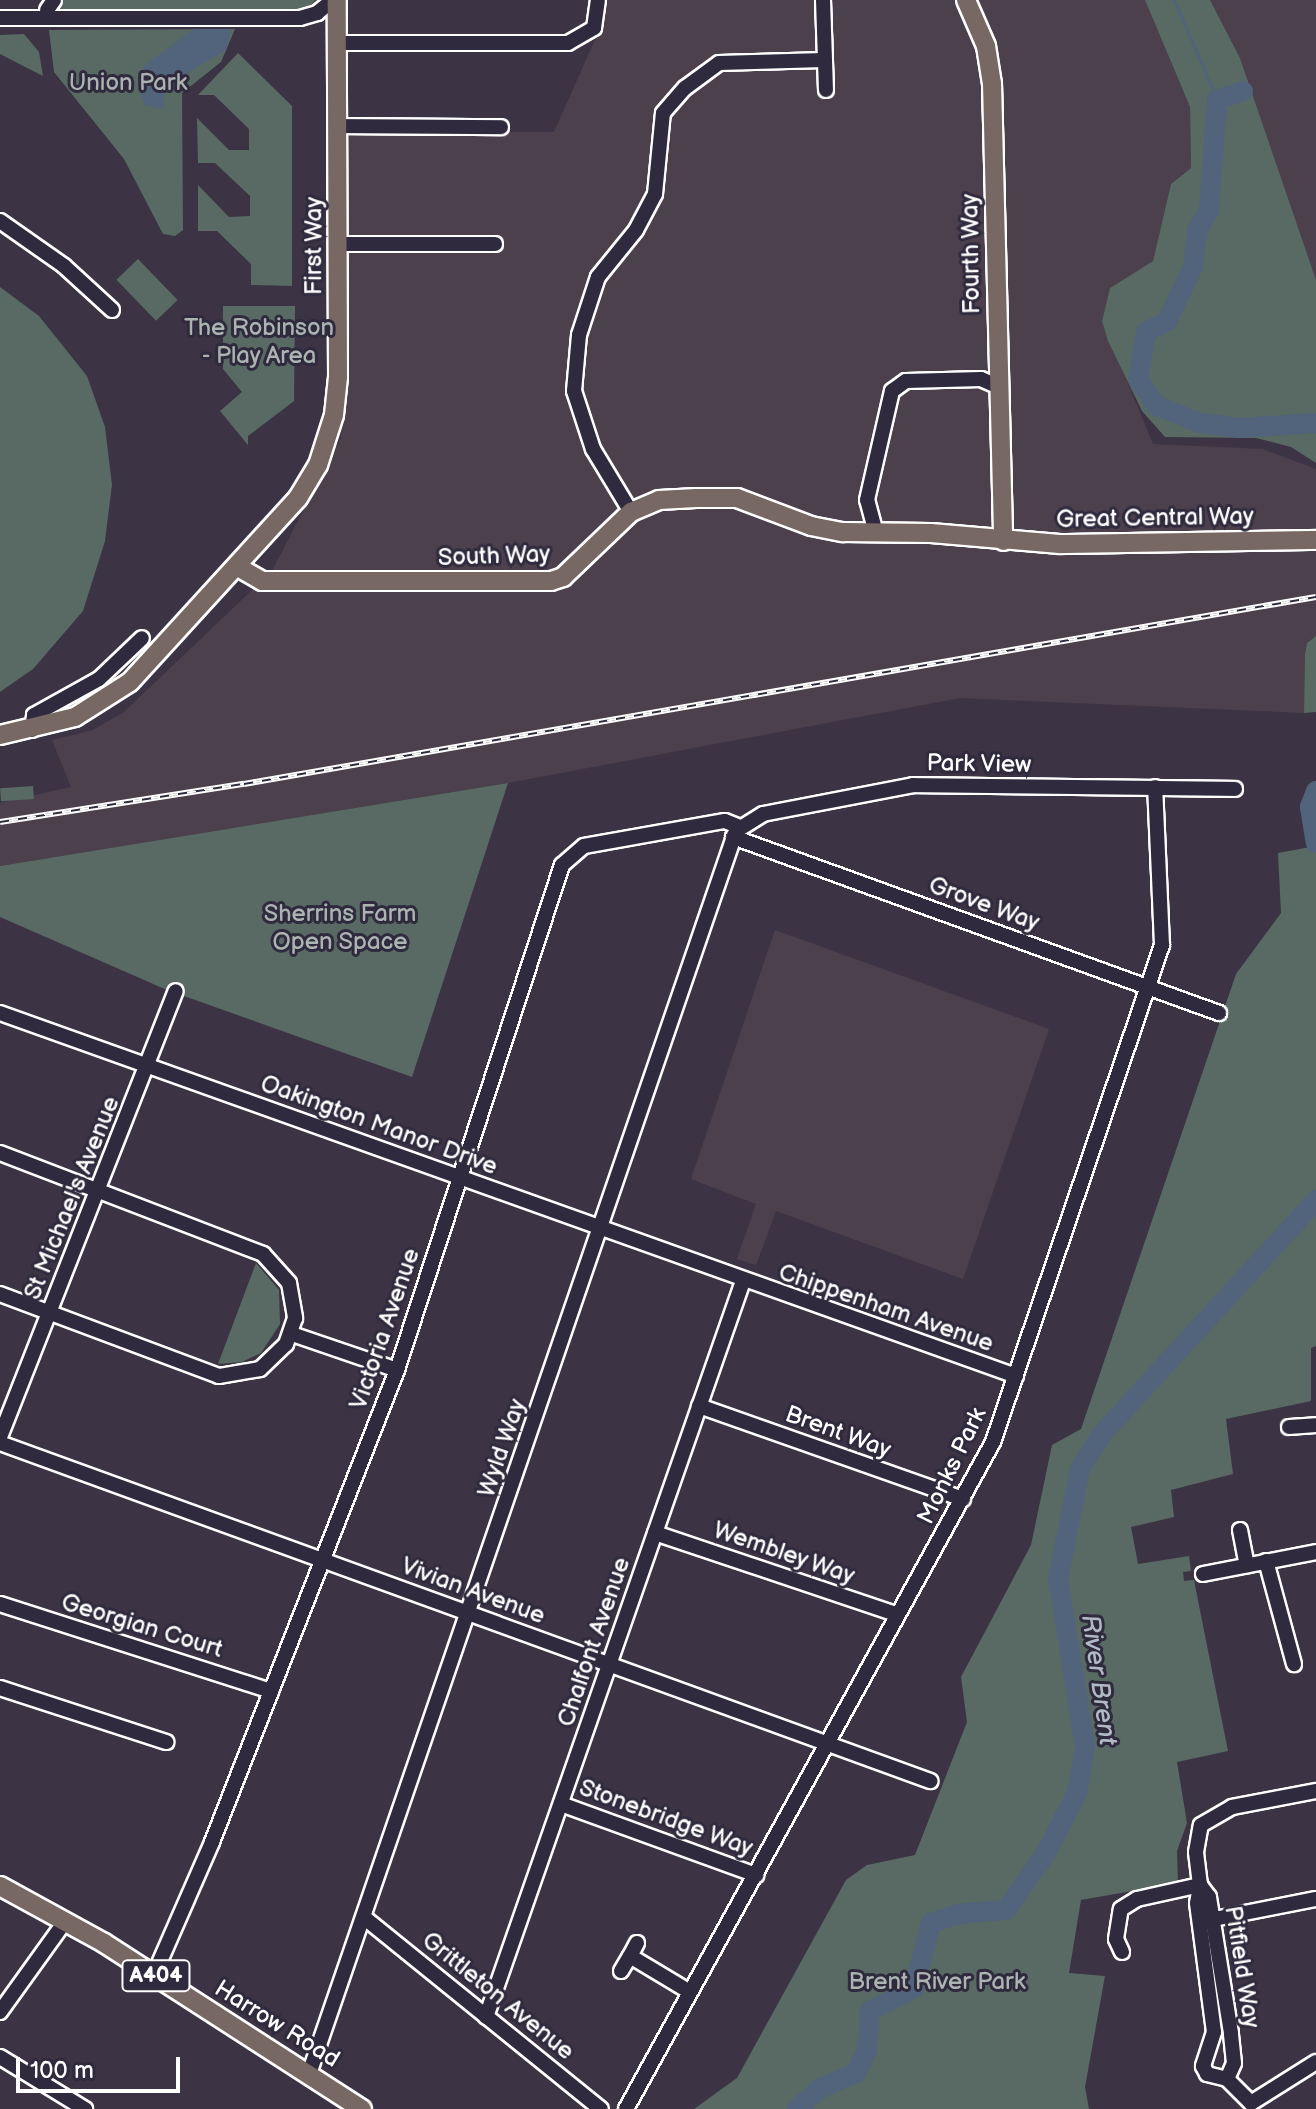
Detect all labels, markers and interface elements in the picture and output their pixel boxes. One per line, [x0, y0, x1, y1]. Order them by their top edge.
park label: Union Park [69, 69, 187, 97]
street label: Fourth Way [956, 193, 986, 315]
street label: First Way [300, 196, 328, 296]
park label: The Robinson - Play Area [184, 314, 334, 370]
street label: Great Central Way [1055, 502, 1255, 534]
street label: South Way [437, 540, 551, 572]
street label: Park View [926, 749, 1032, 779]
street label: Grove Way [924, 871, 1044, 937]
park label: Sherrins Farm Open Space [264, 900, 416, 956]
street label: Oakington Manor Drive [257, 1069, 501, 1181]
street label: St Michael's Avenue [18, 1092, 126, 1304]
street label: Victoria Avenue [344, 1245, 426, 1413]
street label: Chippenham Avenue [775, 1258, 997, 1358]
street label: Wyld Way [472, 1395, 532, 1501]
street label: Brent Way [781, 1399, 895, 1465]
street label: Monks Park [911, 1403, 993, 1529]
street label: Wembley Way [709, 1515, 859, 1591]
street label: Vivian Avenue [397, 1552, 549, 1630]
street label: Chalfont Avenue [552, 1553, 636, 1731]
street label: Georgian Court [58, 1588, 226, 1664]
water label: River Brent [1073, 1613, 1123, 1747]
street label: Stonebridge Way [575, 1773, 757, 1863]
street label: Pitfield Way [1218, 1903, 1266, 2031]
street label: Grittleton Avenue [416, 1926, 580, 2066]
road number: A404 [120, 1958, 192, 1994]
park label: Brent River Park [849, 1968, 1025, 1996]
street label: Harrow Road [209, 1974, 345, 2074]
scale bar [20, 2041, 184, 2091]
text: 100 m [30, 2056, 94, 2085]

